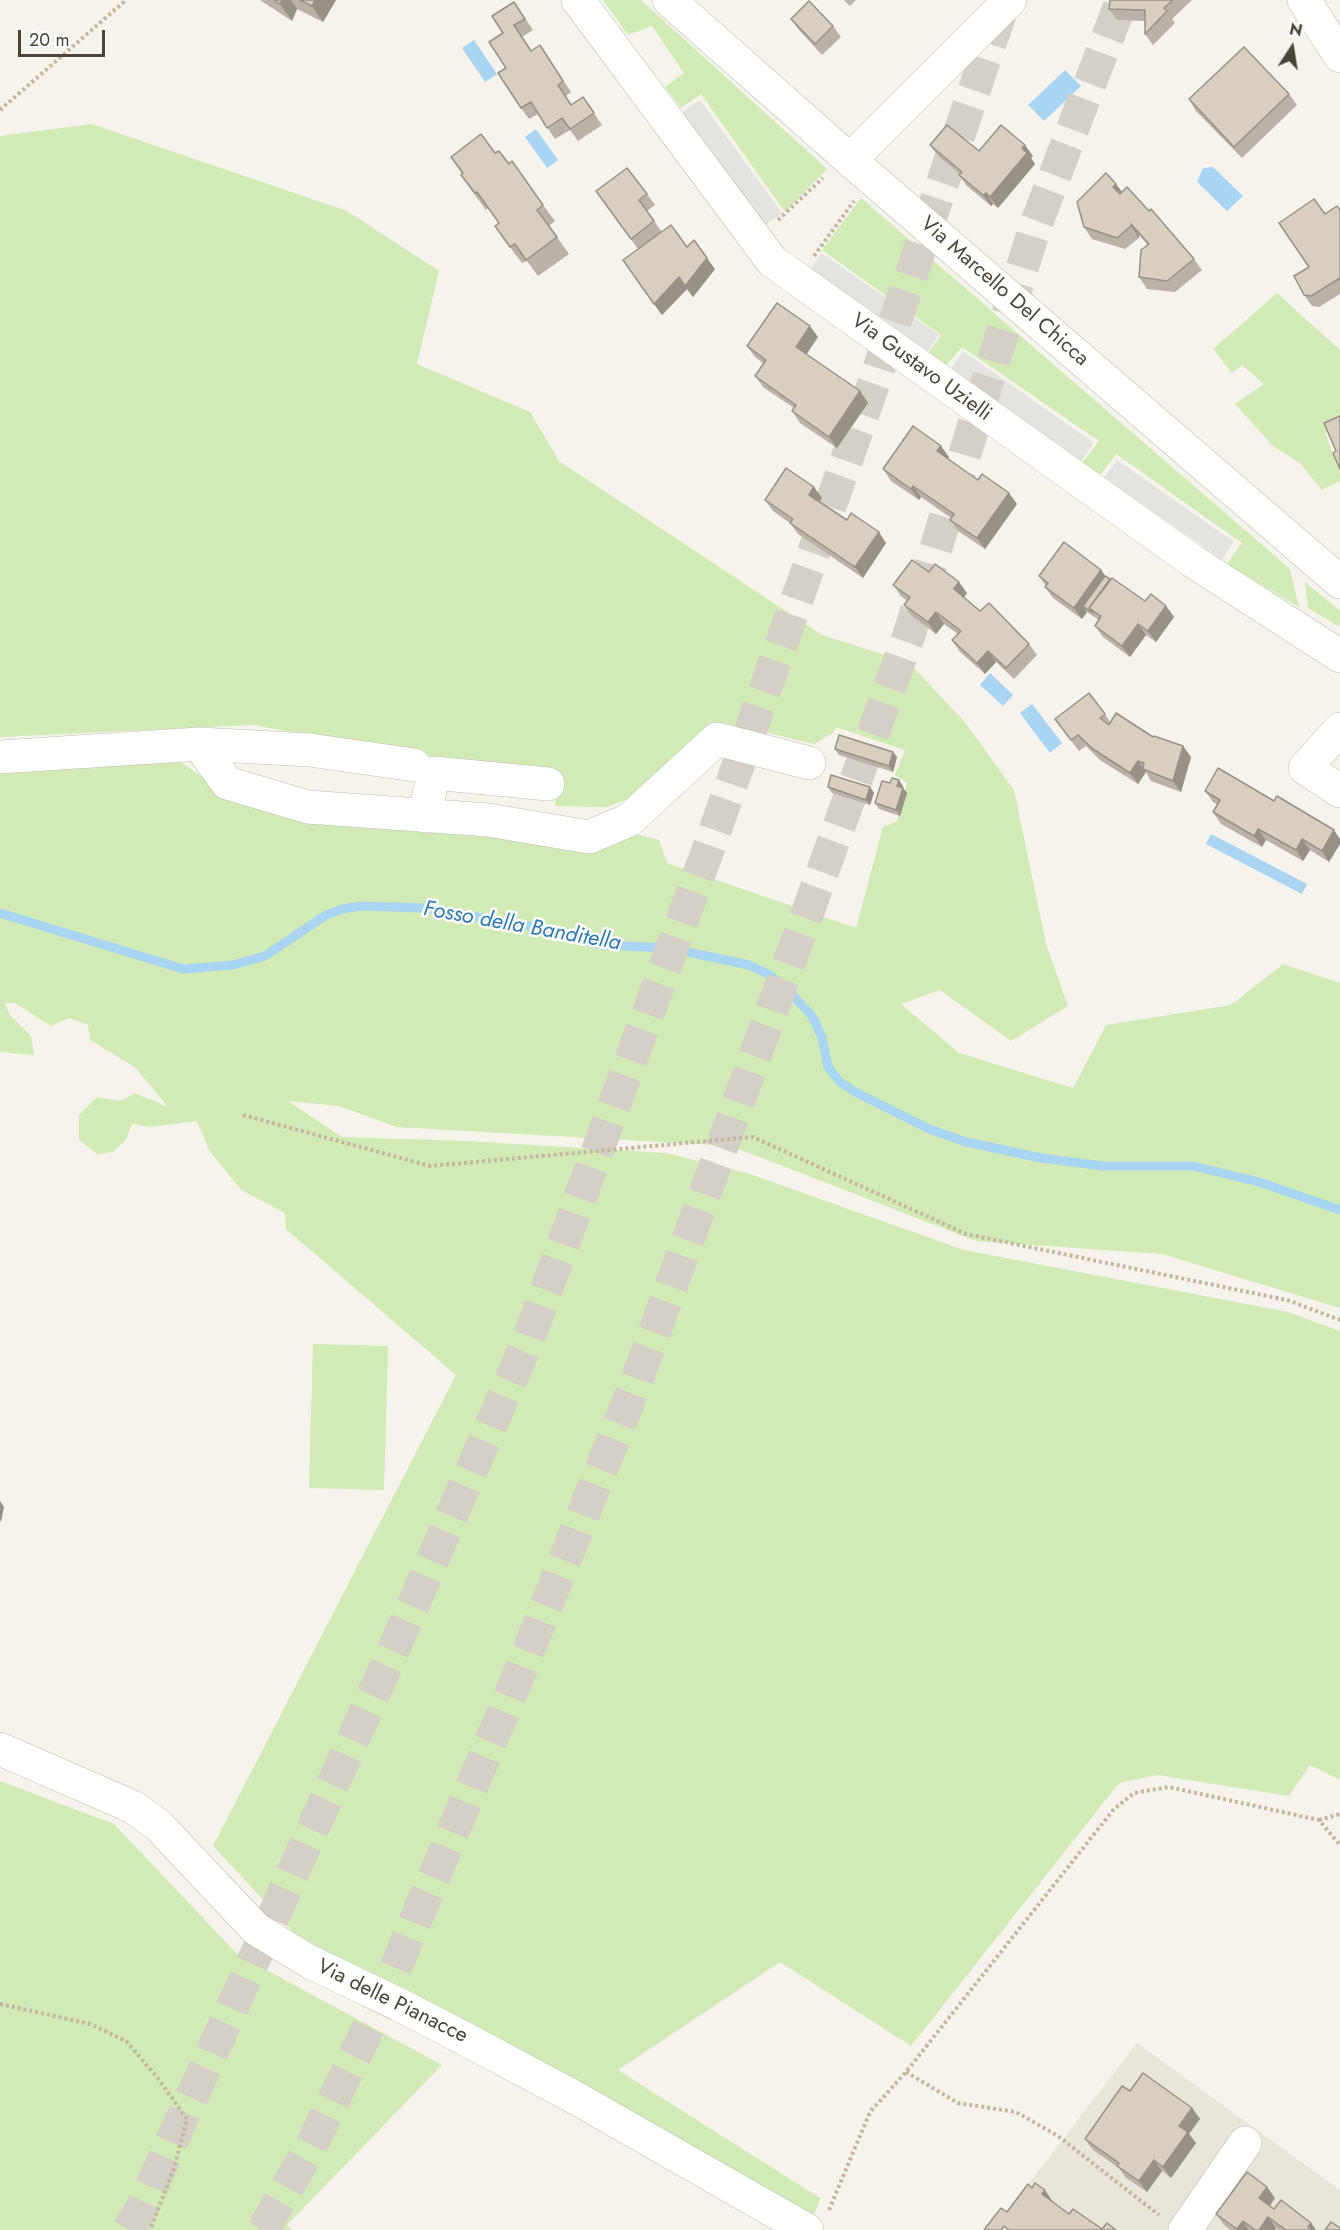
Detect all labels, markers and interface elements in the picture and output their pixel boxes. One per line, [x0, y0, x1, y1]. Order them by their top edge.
text: N [1287, 17, 1304, 42]
scale bar [21, 18, 108, 56]
north arrow [1262, 18, 1322, 78]
text: 20 m [29, 27, 69, 53]
street label: Via Marcello Del Chicca [915, 212, 1093, 372]
street label: Via Gustavo Uzielli [846, 309, 996, 427]
water label: Fosso della Banditella [421, 897, 623, 957]
street label: Via delle Pianacce [313, 1955, 471, 2049]

